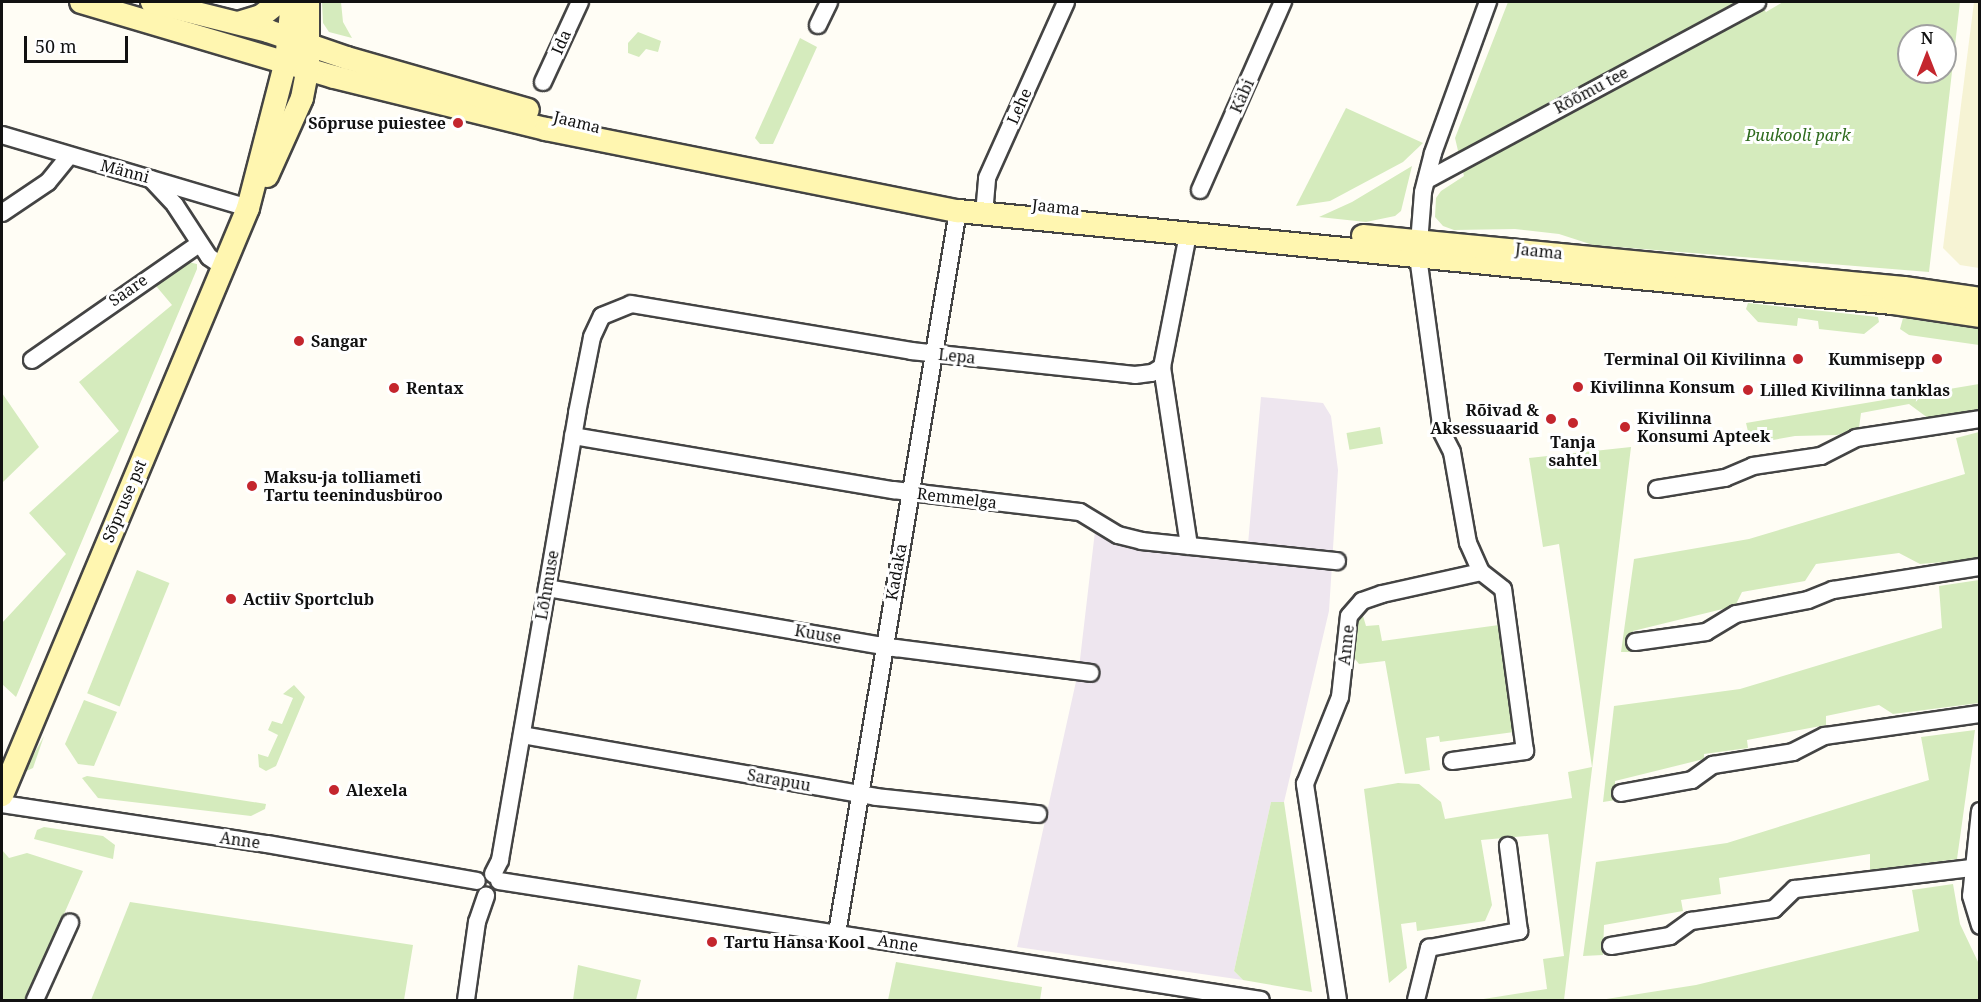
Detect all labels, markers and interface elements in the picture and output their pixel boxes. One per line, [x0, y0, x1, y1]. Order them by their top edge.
scale bar [27, 24, 130, 62]
north arrow [1897, 24, 1957, 84]
street label: Ida [547, 27, 575, 57]
text: N [1921, 27, 1933, 49]
text: 50 m [35, 34, 77, 58]
street label: Rõõmu tee [1551, 62, 1631, 118]
street label: Käbi [1226, 76, 1258, 116]
street label: Lehe [1003, 85, 1035, 127]
street label: Jaama [551, 107, 603, 137]
place label: Sõpruse puiestee [308, 113, 446, 133]
marker: Sõpruse puiestee [451, 116, 465, 130]
park label: Puukooli park [1745, 125, 1851, 145]
street label: Männi [98, 155, 152, 187]
street label: Jaama [1031, 195, 1081, 219]
street label: Jaama [1514, 239, 1564, 263]
street label: Saare [105, 270, 151, 310]
place label: Sangar [311, 331, 367, 351]
marker: Sangar [292, 334, 306, 348]
street label: Lepa [937, 344, 977, 368]
place label: Terminal Oil Kivilinna [1604, 349, 1786, 369]
place label: Kummisepp [1828, 349, 1925, 369]
marker: Terminal Oil Kivilinna [1791, 352, 1805, 366]
marker: Kummisepp [1930, 352, 1944, 366]
place label: Kivilinna Konsum [1590, 377, 1735, 397]
place label: Rentax [406, 378, 464, 398]
marker: Kivilinna Konsum [1571, 380, 1585, 394]
place label: Lilled Kivilinna tanklas [1760, 380, 1950, 400]
marker: Rentax [387, 381, 401, 395]
marker: Lilled Kivilinna tanklas [1741, 383, 1755, 397]
place label: Rõivad & Aksessuaarid [1430, 400, 1539, 438]
place label: Kivilinna Konsumi Apteek [1637, 408, 1770, 446]
marker: Rõivad & Aksessuaarid [1544, 412, 1558, 426]
marker: Tanja sahtel [1566, 416, 1580, 430]
marker: Kivilinna Konsumi Apteek [1618, 420, 1632, 434]
place label: Tanja sahtel [1548, 432, 1598, 470]
street label: Sõpruse pst [98, 457, 150, 545]
place label: Maksu-ja tolliameti Tartu teenindusbüroo [264, 467, 443, 505]
marker: Maksu-ja tolliameti Tartu teenindusbüroo [245, 479, 259, 493]
street label: Remmelga [916, 484, 998, 512]
street label: Kadaka [882, 542, 910, 602]
street label: Lõhmuse [531, 549, 563, 621]
place label: Actiiv Sportclub [243, 589, 374, 609]
marker: Actiiv Sportclub [224, 592, 238, 606]
street label: Kuuse [793, 620, 843, 648]
street label: Anne [1334, 624, 1358, 666]
street label: Sarapuu [746, 765, 812, 795]
place label: Alexela [346, 780, 408, 800]
marker: Alexela [327, 783, 341, 797]
street label: Anne [219, 828, 261, 852]
street label: Anne [877, 930, 919, 956]
place label: Tartu Hansa Kool [724, 932, 865, 952]
marker: Tartu Hansa Kool [705, 935, 719, 949]

